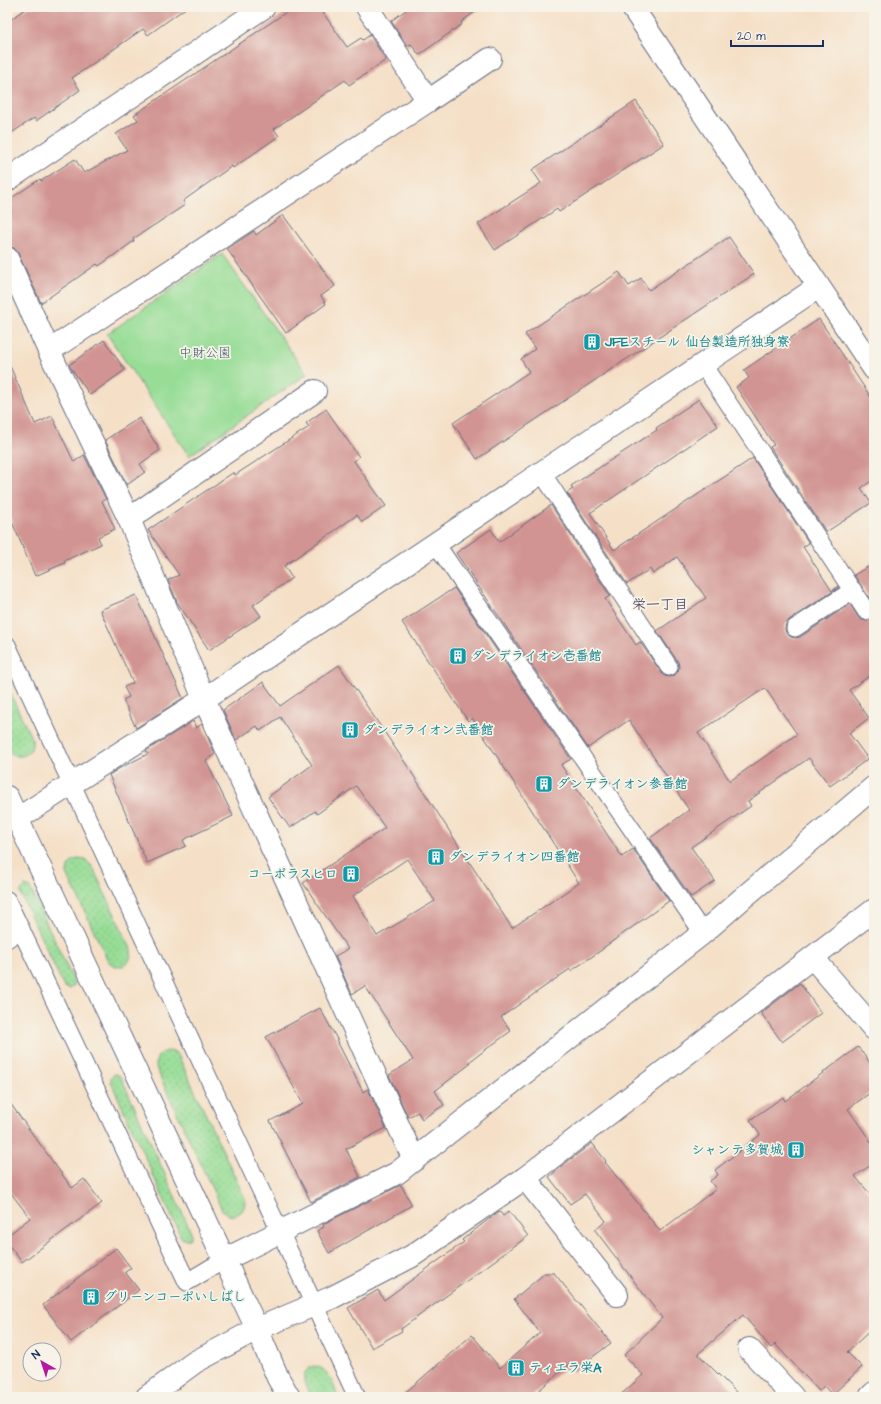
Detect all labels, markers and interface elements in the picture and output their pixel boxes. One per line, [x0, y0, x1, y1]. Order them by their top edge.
scale bar [731, 22, 823, 48]
text: 20 m [737, 28, 766, 45]
building icon: JFEスチール 仙台製造所独身寮 [582, 332, 602, 352]
place label: JFEスチール 仙台製造所独身寮 [604, 333, 790, 351]
park label: 中財公園 [179, 344, 231, 362]
district label: 栄一丁目 [632, 595, 688, 615]
building icon: ダンデライオン壱番館 [448, 646, 468, 666]
place label: ダンデライオン壱番館 [471, 647, 602, 665]
building icon: ダンデライオン弐番館 [340, 720, 360, 740]
place label: ダンデライオン弐番館 [363, 721, 494, 739]
building icon: ダンデライオン参番館 [534, 774, 554, 794]
place label: ダンデライオン参番館 [557, 775, 688, 793]
building icon: ダンデライオン四番館 [426, 847, 446, 867]
place label: ダンデライオン四番館 [449, 848, 580, 866]
building icon: コーポラスヒロ [341, 864, 361, 884]
place label: コーポラスヒロ [248, 865, 338, 883]
building icon: シャンテ多賀城 [786, 1140, 806, 1160]
place label: シャンテ多賀城 [691, 1141, 783, 1159]
building icon: グリーンコーポいしばし [81, 1287, 101, 1307]
place label: グリーンコーポいしばし [104, 1288, 246, 1306]
north arrow [22, 1342, 62, 1382]
text: N [29, 1347, 43, 1363]
building icon: ティエラ栄A [506, 1358, 526, 1378]
place label: ティエラ栄A [529, 1359, 602, 1377]

